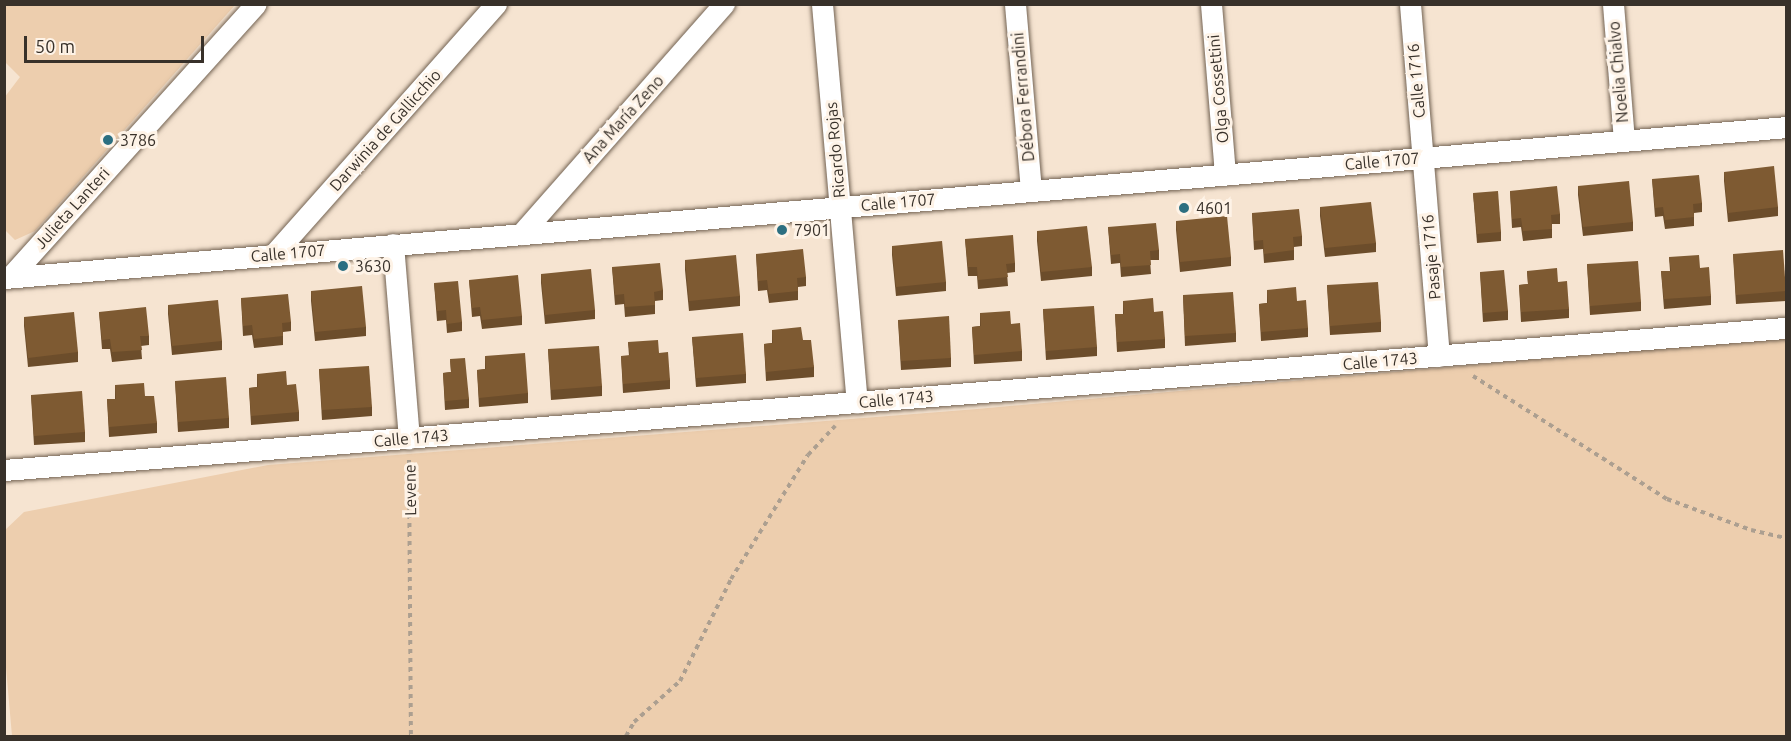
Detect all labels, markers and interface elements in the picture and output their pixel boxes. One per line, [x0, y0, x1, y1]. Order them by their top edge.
street label: Noelia Chialvo [1604, 20, 1632, 124]
scale bar [27, 24, 207, 62]
street label: Débora Ferrandini [1008, 32, 1038, 162]
street label: Olga Cossettini [1204, 34, 1232, 144]
text: 50 m [35, 36, 75, 56]
street label: Calle 1716 [1403, 43, 1429, 119]
street label: Darwinia de Gallicchio [325, 65, 445, 195]
street label: Ana María Zeno [578, 71, 668, 167]
street label: Ricardo Rojas [821, 101, 849, 199]
place label: 3786 [120, 130, 156, 150]
marker: 3786 [101, 133, 115, 147]
street label: Calle 1707 [1344, 148, 1420, 174]
street label: Julieta Lanteri [31, 163, 113, 253]
street label: Calle 1707 [860, 189, 936, 215]
place label: 4601 [1196, 198, 1232, 218]
marker: 4601 [1177, 201, 1191, 215]
street label: Pasaje 1716 [1418, 214, 1444, 300]
place label: 7901 [794, 220, 830, 240]
marker: 7901 [775, 223, 789, 237]
street label: Calle 1707 [250, 240, 326, 266]
place label: 3630 [355, 256, 391, 276]
marker: 3630 [336, 259, 350, 273]
street label: Calle 1743 [1342, 348, 1418, 374]
street label: Calle 1743 [858, 386, 934, 412]
street label: Calle 1743 [373, 425, 449, 451]
street label: Levene [400, 464, 420, 516]

